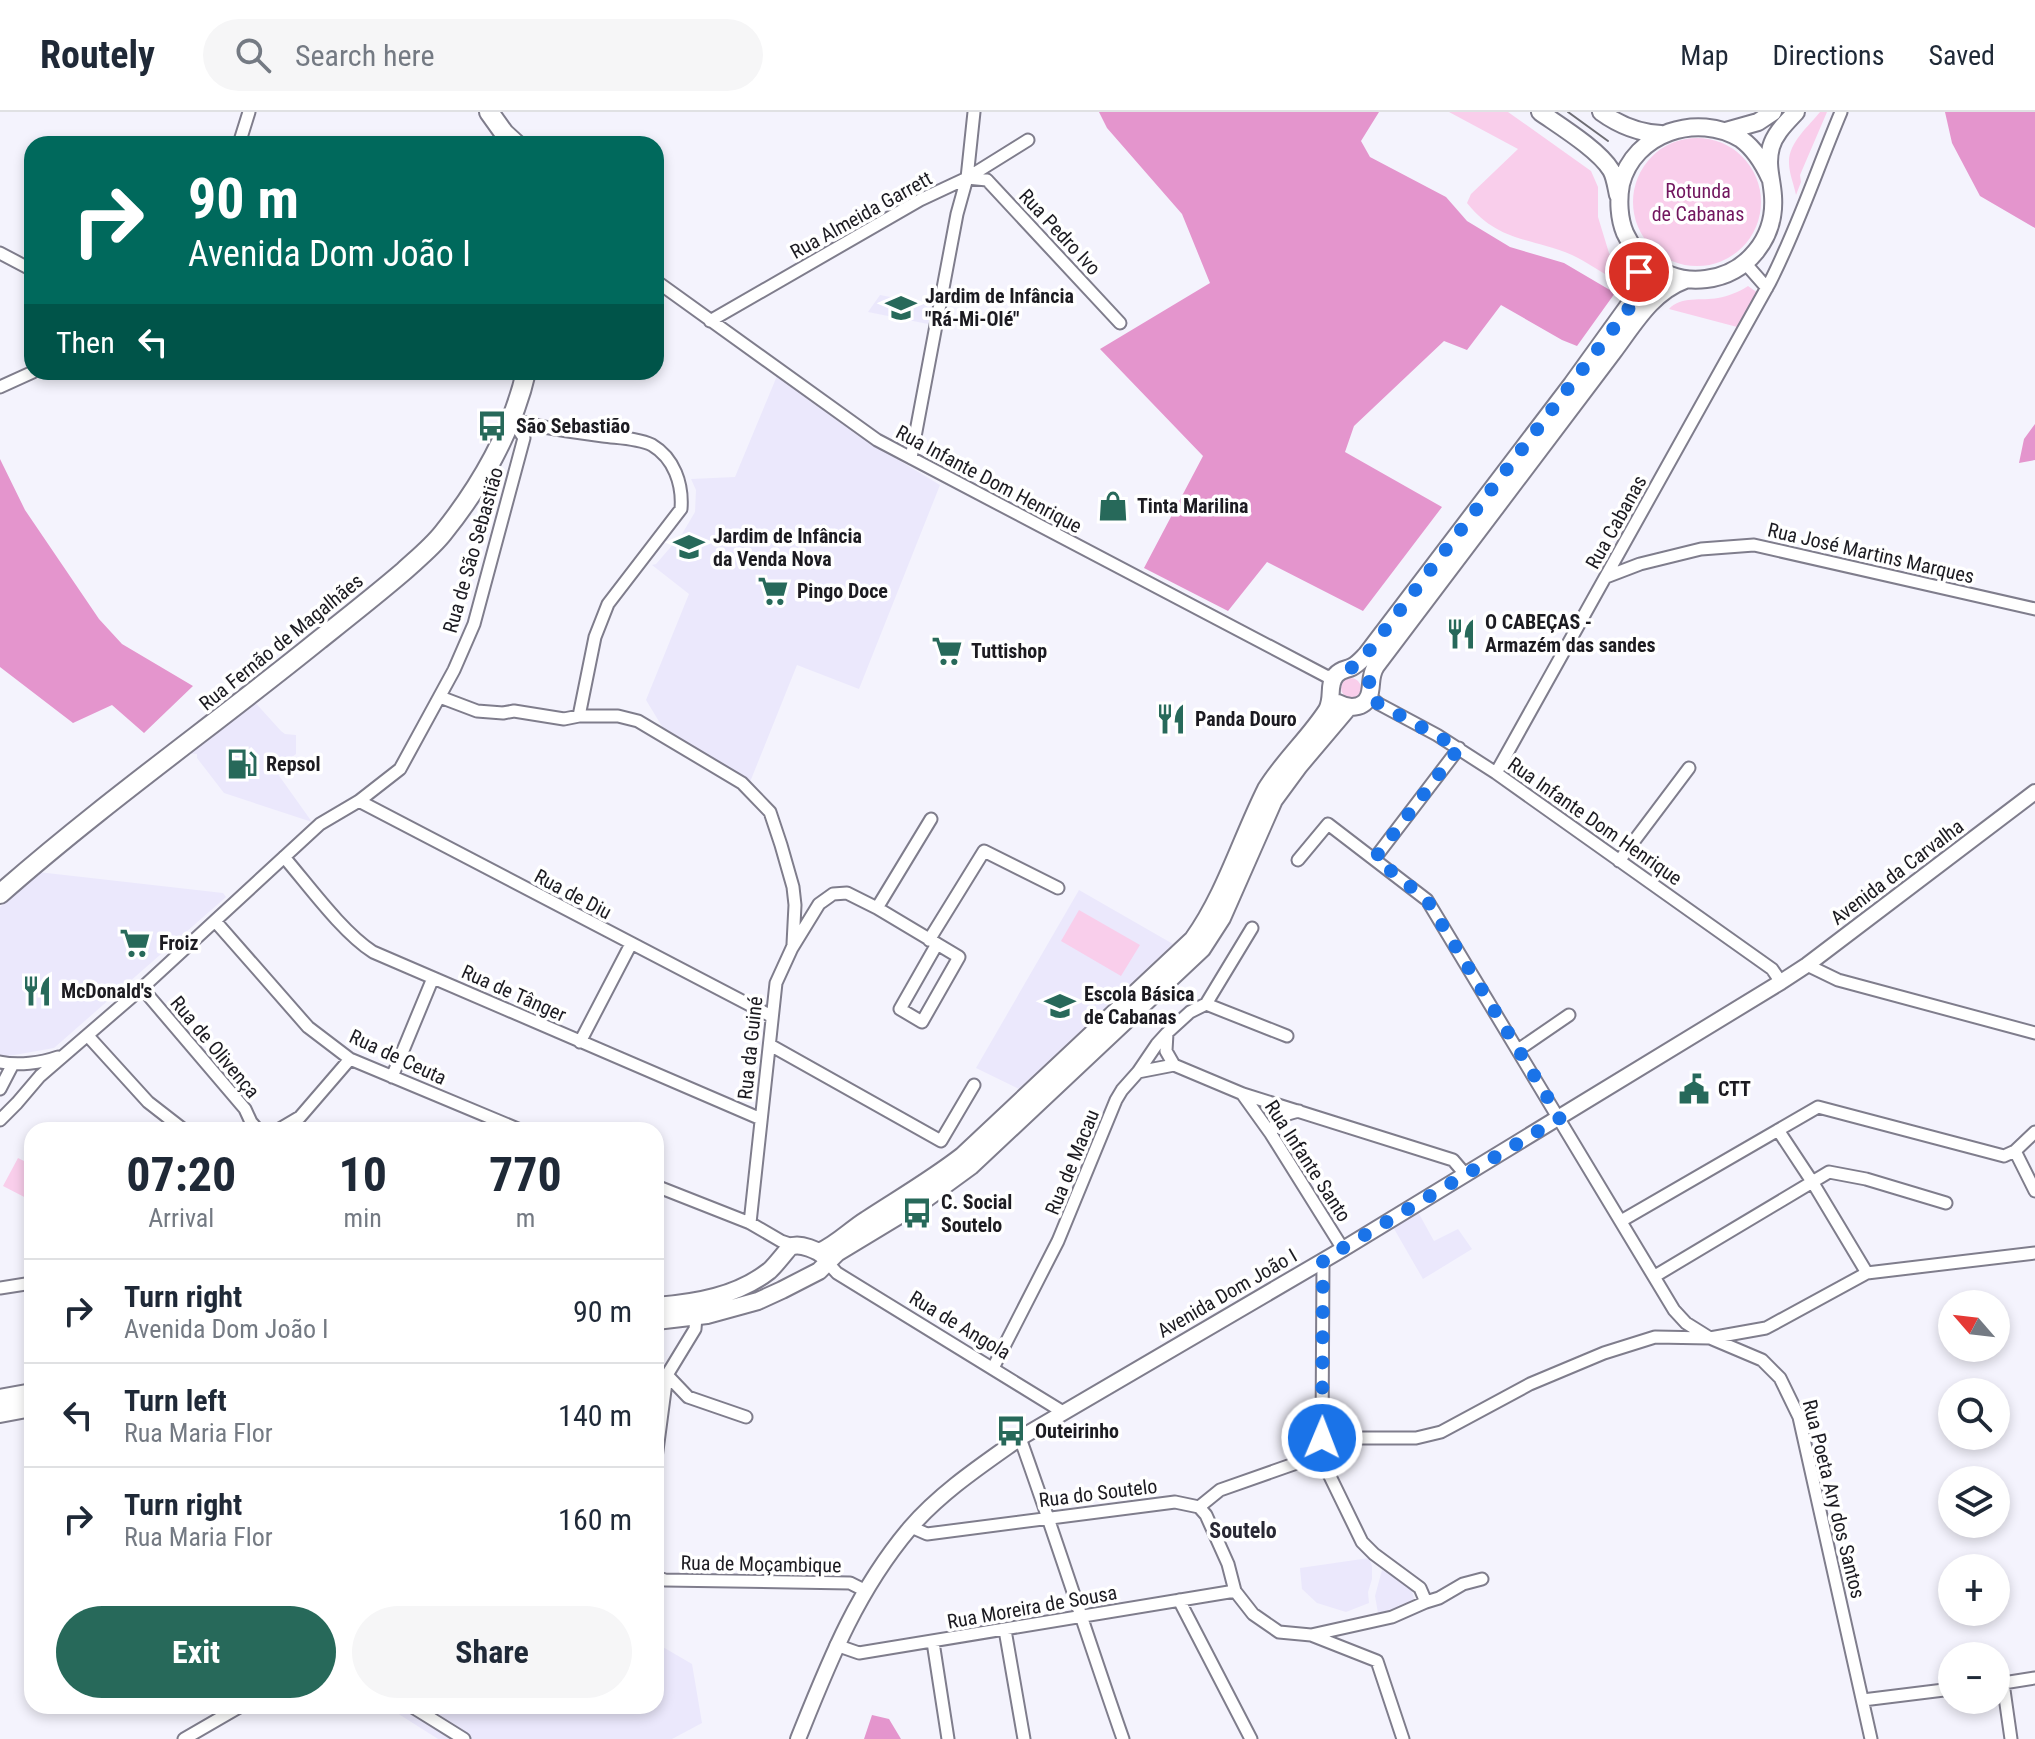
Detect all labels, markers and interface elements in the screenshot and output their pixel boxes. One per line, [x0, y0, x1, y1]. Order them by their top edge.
search box [203, 19, 763, 91]
text: Routely [40, 33, 155, 77]
icon: search [231, 33, 275, 77]
text: Search here [295, 38, 435, 73]
text: Map [1680, 39, 1729, 72]
text: Directions [1773, 39, 1884, 72]
text: Saved [1928, 39, 1995, 72]
text: 90 m [188, 166, 299, 232]
street label: Rua Almeida Garrett [786, 166, 936, 264]
icon: right [56, 168, 160, 272]
park label: Rotunda de Cabanas [1652, 179, 1744, 226]
street label: Rua Pedro Ivo [1014, 184, 1106, 280]
text: Avenida Dom João I [188, 233, 471, 275]
pin [1605, 238, 1673, 306]
icon: arrive [1617, 250, 1661, 294]
place label: Jardim de Infância "Rá-Mi-Olé" [925, 284, 1074, 331]
school or university icon: Jardim de Infância "Rá-Mi-Olé" [884, 291, 918, 325]
icon: left [131, 320, 175, 364]
text: Then [56, 325, 115, 360]
bus stop icon: São Sebastião [475, 409, 509, 443]
place label: São Sebastião [516, 414, 630, 438]
street label: Rua Infante Dom Henrique [892, 420, 1086, 538]
street label: Rua de São Sebastião [438, 464, 508, 636]
street label: Rua Cabanas [1580, 471, 1652, 573]
shop icon: Tinta Marilina [1096, 489, 1130, 523]
place label: Tinta Marilina [1137, 494, 1249, 518]
street label: Rua José Martins Marques [1765, 518, 1977, 588]
place label: Jardim de Infância da Venda Nova [713, 524, 862, 571]
school or university icon: Jardim de Infância da Venda Nova [672, 530, 706, 564]
street label: Rua Fernão de Magalhães [194, 569, 368, 715]
supermarket icon: Pingo Doce [756, 574, 790, 608]
place label: Pingo Doce [797, 579, 888, 603]
place label: O CABEÇAS - Armazém das sandes [1485, 610, 1656, 657]
restaurant icon: O CABEÇAS - Armazém das sandes [1444, 617, 1478, 651]
supermarket icon: Tuttishop [930, 634, 964, 668]
place label: Tuttishop [971, 639, 1047, 663]
restaurant icon: Panda Douro [1154, 702, 1188, 736]
place label: Panda Douro [1195, 707, 1297, 731]
fuel station icon: Repsol [225, 747, 259, 781]
place label: Repsol [266, 752, 321, 776]
street label: Rua Infante Dom Henrique [1503, 752, 1687, 890]
street label: Avenida da Carvalha [1826, 814, 1968, 930]
street label: Rua de Diu [530, 864, 616, 924]
supermarket icon: Froiz [118, 926, 152, 960]
place label: Froiz [159, 931, 199, 955]
street label: Rua de Tânger [458, 959, 570, 1027]
restaurant icon: McDonald's [20, 974, 54, 1008]
place label: McDonald's [61, 979, 152, 1003]
place label: Escola Básica de Cabanas [1084, 982, 1195, 1029]
school or university icon: Escola Básica de Cabanas [1043, 989, 1077, 1023]
street label: Rua de Olivença [165, 991, 265, 1103]
street label: Rua da Guiné [733, 995, 767, 1101]
street label: Rua de Ceuta [346, 1024, 450, 1090]
public building icon: CTT [1677, 1072, 1711, 1106]
place label: CTT [1718, 1077, 1751, 1101]
street label: Rua Infante Santo [1260, 1096, 1356, 1226]
street label: Rua de Macau [1040, 1106, 1104, 1218]
text: 07:20 [126, 1146, 236, 1203]
text: 10 [338, 1146, 387, 1203]
text: 770 [489, 1146, 562, 1203]
place label: C. Social Soutelo [941, 1190, 1012, 1237]
bus stop icon: C. Social Soutelo [900, 1196, 934, 1230]
text: Arrival [148, 1203, 214, 1233]
text: min [344, 1203, 382, 1233]
text: m [516, 1203, 535, 1233]
street label: Avenida Dom João I [1153, 1243, 1301, 1343]
text: Turn right [124, 1279, 242, 1314]
street label: Rua de Angola [905, 1285, 1015, 1365]
icon: right [56, 1289, 100, 1333]
north arrow [1938, 1290, 2010, 1362]
map controls [1938, 1290, 2010, 1714]
text: 90 m [573, 1294, 632, 1329]
text: Avenida Dom João I [124, 1314, 328, 1344]
button: search [1938, 1378, 2010, 1450]
text: Turn left [124, 1383, 227, 1418]
icon: left [56, 1393, 100, 1437]
position arrow [1280, 1396, 1364, 1480]
street label: Rua Poeta Ary dos Santos [1798, 1397, 1870, 1601]
text: 140 m [558, 1398, 632, 1433]
bus stop icon: Outeirinho [994, 1414, 1028, 1448]
text: Rua Maria Flor [124, 1418, 273, 1448]
place label: Outeirinho [1035, 1419, 1119, 1443]
button: layers [1938, 1466, 2010, 1538]
street label: Rua do Soutelo [1037, 1474, 1159, 1512]
text: Turn right [124, 1487, 242, 1522]
icon: right [56, 1497, 100, 1541]
text: 160 m [558, 1502, 632, 1537]
district label: Soutelo [1209, 1518, 1277, 1543]
text: Rua Maria Flor [124, 1522, 273, 1552]
street label: Rua de Moçambique [680, 1551, 842, 1577]
button: + [1938, 1554, 2010, 1626]
street label: Rua Moreira de Sousa [945, 1580, 1119, 1634]
button: Exit [56, 1606, 336, 1698]
button: Share [352, 1606, 632, 1698]
button: − [1938, 1642, 2010, 1714]

